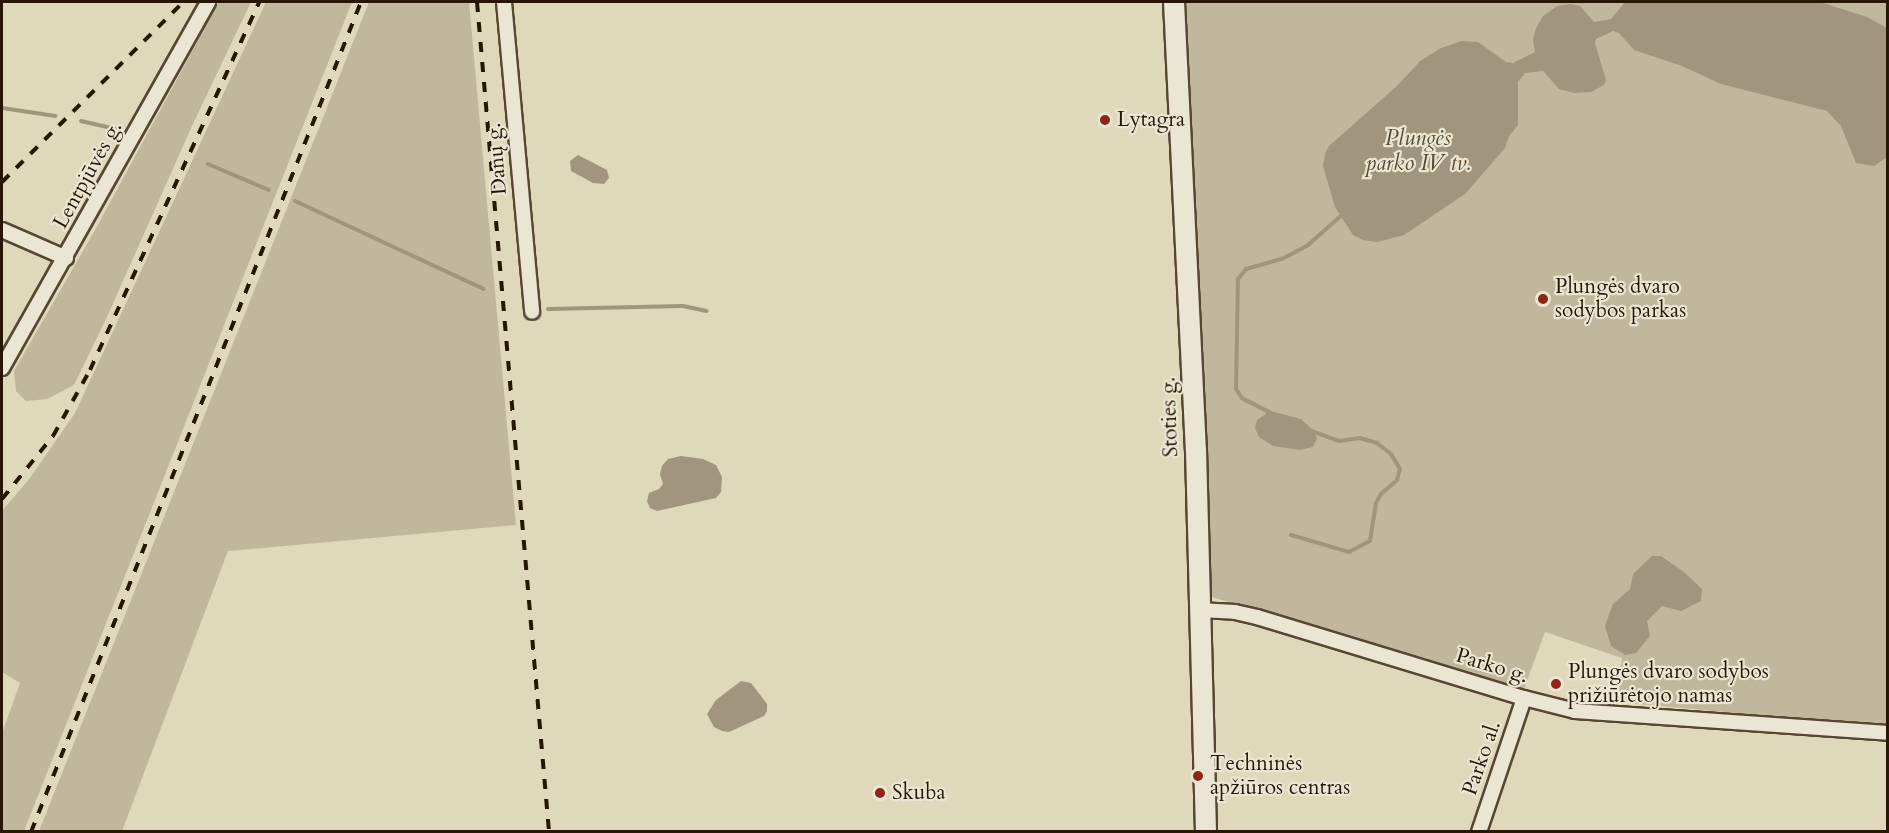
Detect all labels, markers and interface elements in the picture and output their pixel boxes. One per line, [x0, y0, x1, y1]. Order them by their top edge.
place label: Lytagra [1117, 107, 1185, 133]
marker: Lytagra [1098, 113, 1112, 127]
street label: Lentpjūvės g. [48, 117, 128, 233]
street label: Danų g. [481, 122, 513, 196]
water label: Plungės parko IV tv. [1366, 125, 1470, 176]
place label: Plungės dvaro sodybos parkas [1555, 274, 1686, 324]
marker: Plungės dvaro sodybos parkas [1536, 292, 1550, 306]
street label: Stoties g. [1156, 376, 1184, 458]
street label: Parko g. [1453, 643, 1531, 689]
place label: Plungės dvaro sodybos prižiūrėtojo namas [1568, 659, 1769, 709]
marker: Plungės dvaro sodybos prižiūrėtojo namas [1549, 677, 1563, 691]
street label: Parko al. [1458, 717, 1506, 799]
place label: Techninės apžiūros centras [1210, 751, 1350, 801]
marker: Techninės apžiūros centras [1191, 769, 1205, 783]
place label: Skuba [892, 780, 946, 806]
marker: Skuba [873, 786, 887, 800]

